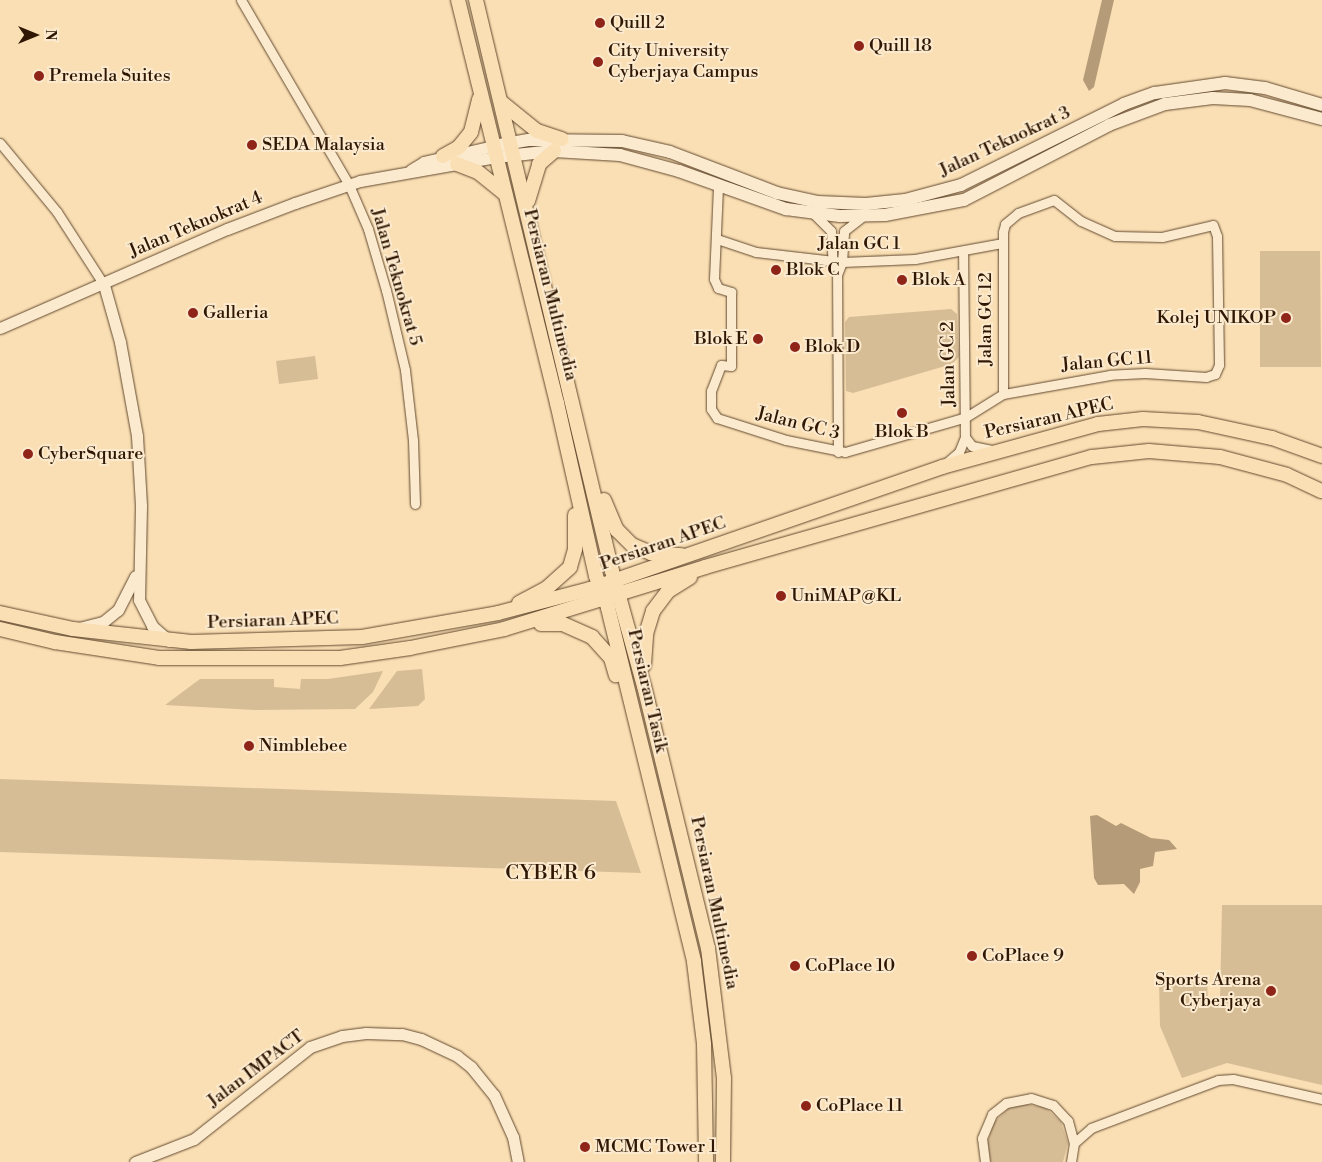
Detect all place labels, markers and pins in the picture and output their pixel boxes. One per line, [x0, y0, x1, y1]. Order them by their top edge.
place label: Quill 2 [610, 12, 665, 34]
marker: Quill 2 [594, 17, 606, 29]
place label: Quill 18 [869, 35, 932, 57]
marker: Quill 18 [853, 40, 865, 52]
place label: City University Cyberjaya Campus [608, 41, 758, 84]
marker: City University Cyberjaya Campus [592, 56, 604, 68]
place label: Premela Suites [49, 65, 171, 87]
marker: Premela Suites [33, 70, 45, 82]
place label: SEDA Malaysia [262, 134, 385, 156]
marker: SEDA Malaysia [246, 139, 258, 151]
place label: Blok C [786, 259, 840, 281]
marker: Blok C [770, 264, 782, 276]
place label: Blok A [912, 269, 966, 291]
marker: Blok A [896, 274, 908, 286]
place label: Galleria [203, 302, 268, 324]
marker: Galleria [187, 307, 199, 319]
place label: Kolej UNIKOP [1156, 307, 1276, 329]
marker: Kolej UNIKOP [1280, 312, 1292, 324]
place label: Blok E [694, 328, 748, 350]
marker: Blok E [752, 333, 764, 345]
place label: Blok D [805, 336, 860, 358]
marker: Blok D [789, 341, 801, 353]
marker: Blok B [896, 407, 908, 419]
place label: Blok B [875, 421, 929, 443]
place label: CyberSquare [38, 443, 143, 465]
marker: CyberSquare [22, 448, 34, 460]
place label: UniMAP@KL [791, 585, 901, 607]
marker: UniMAP@KL [775, 590, 787, 602]
place label: Nimblebee [259, 735, 347, 757]
marker: Nimblebee [243, 740, 255, 752]
place label: CoPlace 9 [982, 945, 1064, 967]
marker: CoPlace 9 [966, 950, 978, 962]
place label: CoPlace 10 [805, 955, 895, 977]
marker: CoPlace 10 [789, 960, 801, 972]
place label: Sports Arena Cyberjaya [1155, 970, 1261, 1012]
marker: Sports Arena Cyberjaya [1265, 985, 1277, 997]
place label: CoPlace 11 [816, 1095, 903, 1117]
marker: CoPlace 11 [800, 1100, 812, 1112]
place label: MCMC Tower 1 [595, 1136, 717, 1158]
marker: MCMC Tower 1 [579, 1141, 591, 1153]

